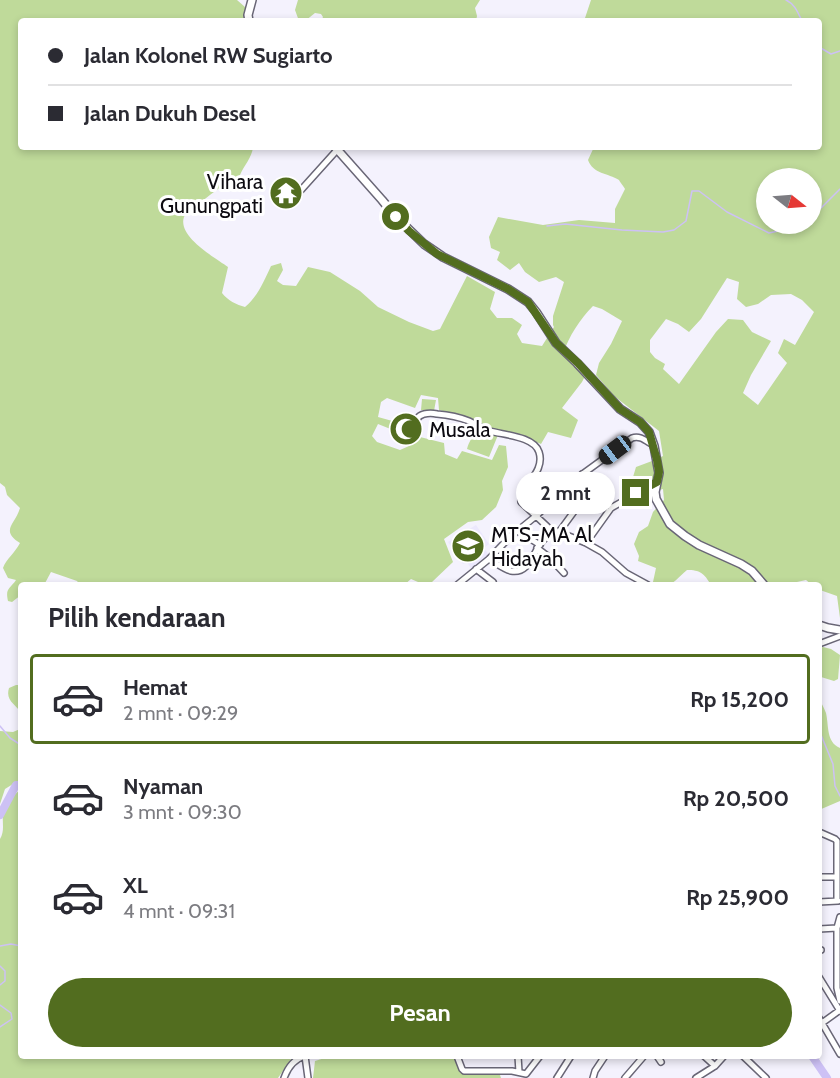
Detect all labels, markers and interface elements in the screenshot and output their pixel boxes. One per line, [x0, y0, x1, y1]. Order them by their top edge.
text: Jalan Kolonel RW Sugiarto [84, 42, 333, 69]
text: Jalan Dukuh Desel [84, 100, 256, 127]
north arrow [756, 168, 822, 234]
map controls [756, 168, 822, 234]
place label: Vihara Gunungpati [160, 169, 263, 218]
temple icon: Vihara Gunungpati [268, 175, 304, 211]
route start [382, 203, 409, 230]
mosque icon: Musala [388, 411, 424, 447]
place label: Musala [429, 417, 491, 442]
car [595, 432, 635, 468]
callout: 2 mnt [516, 472, 615, 514]
route end [622, 479, 649, 506]
text: 2 mnt [540, 481, 591, 505]
place label: MTS-MA Al Hidayah [491, 522, 592, 571]
school or university icon: MTS-MA Al Hidayah [450, 528, 486, 564]
text: Pilih kendaraan [48, 601, 226, 634]
icon: car [51, 672, 105, 726]
text: Hemat [123, 674, 188, 701]
text: Rp 15,200 [690, 686, 789, 713]
text: 2 mnt · 09:29 [123, 701, 238, 725]
icon: car [51, 771, 105, 825]
text: Nyaman [123, 773, 203, 800]
text: Rp 20,500 [683, 785, 789, 812]
text: 3 mnt · 09:30 [123, 800, 242, 824]
icon: car [51, 870, 105, 924]
text: XL [123, 872, 148, 899]
text: Rp 25,900 [686, 884, 789, 911]
text: 4 mnt · 09:31 [123, 899, 235, 923]
button: Pesan [48, 978, 792, 1047]

